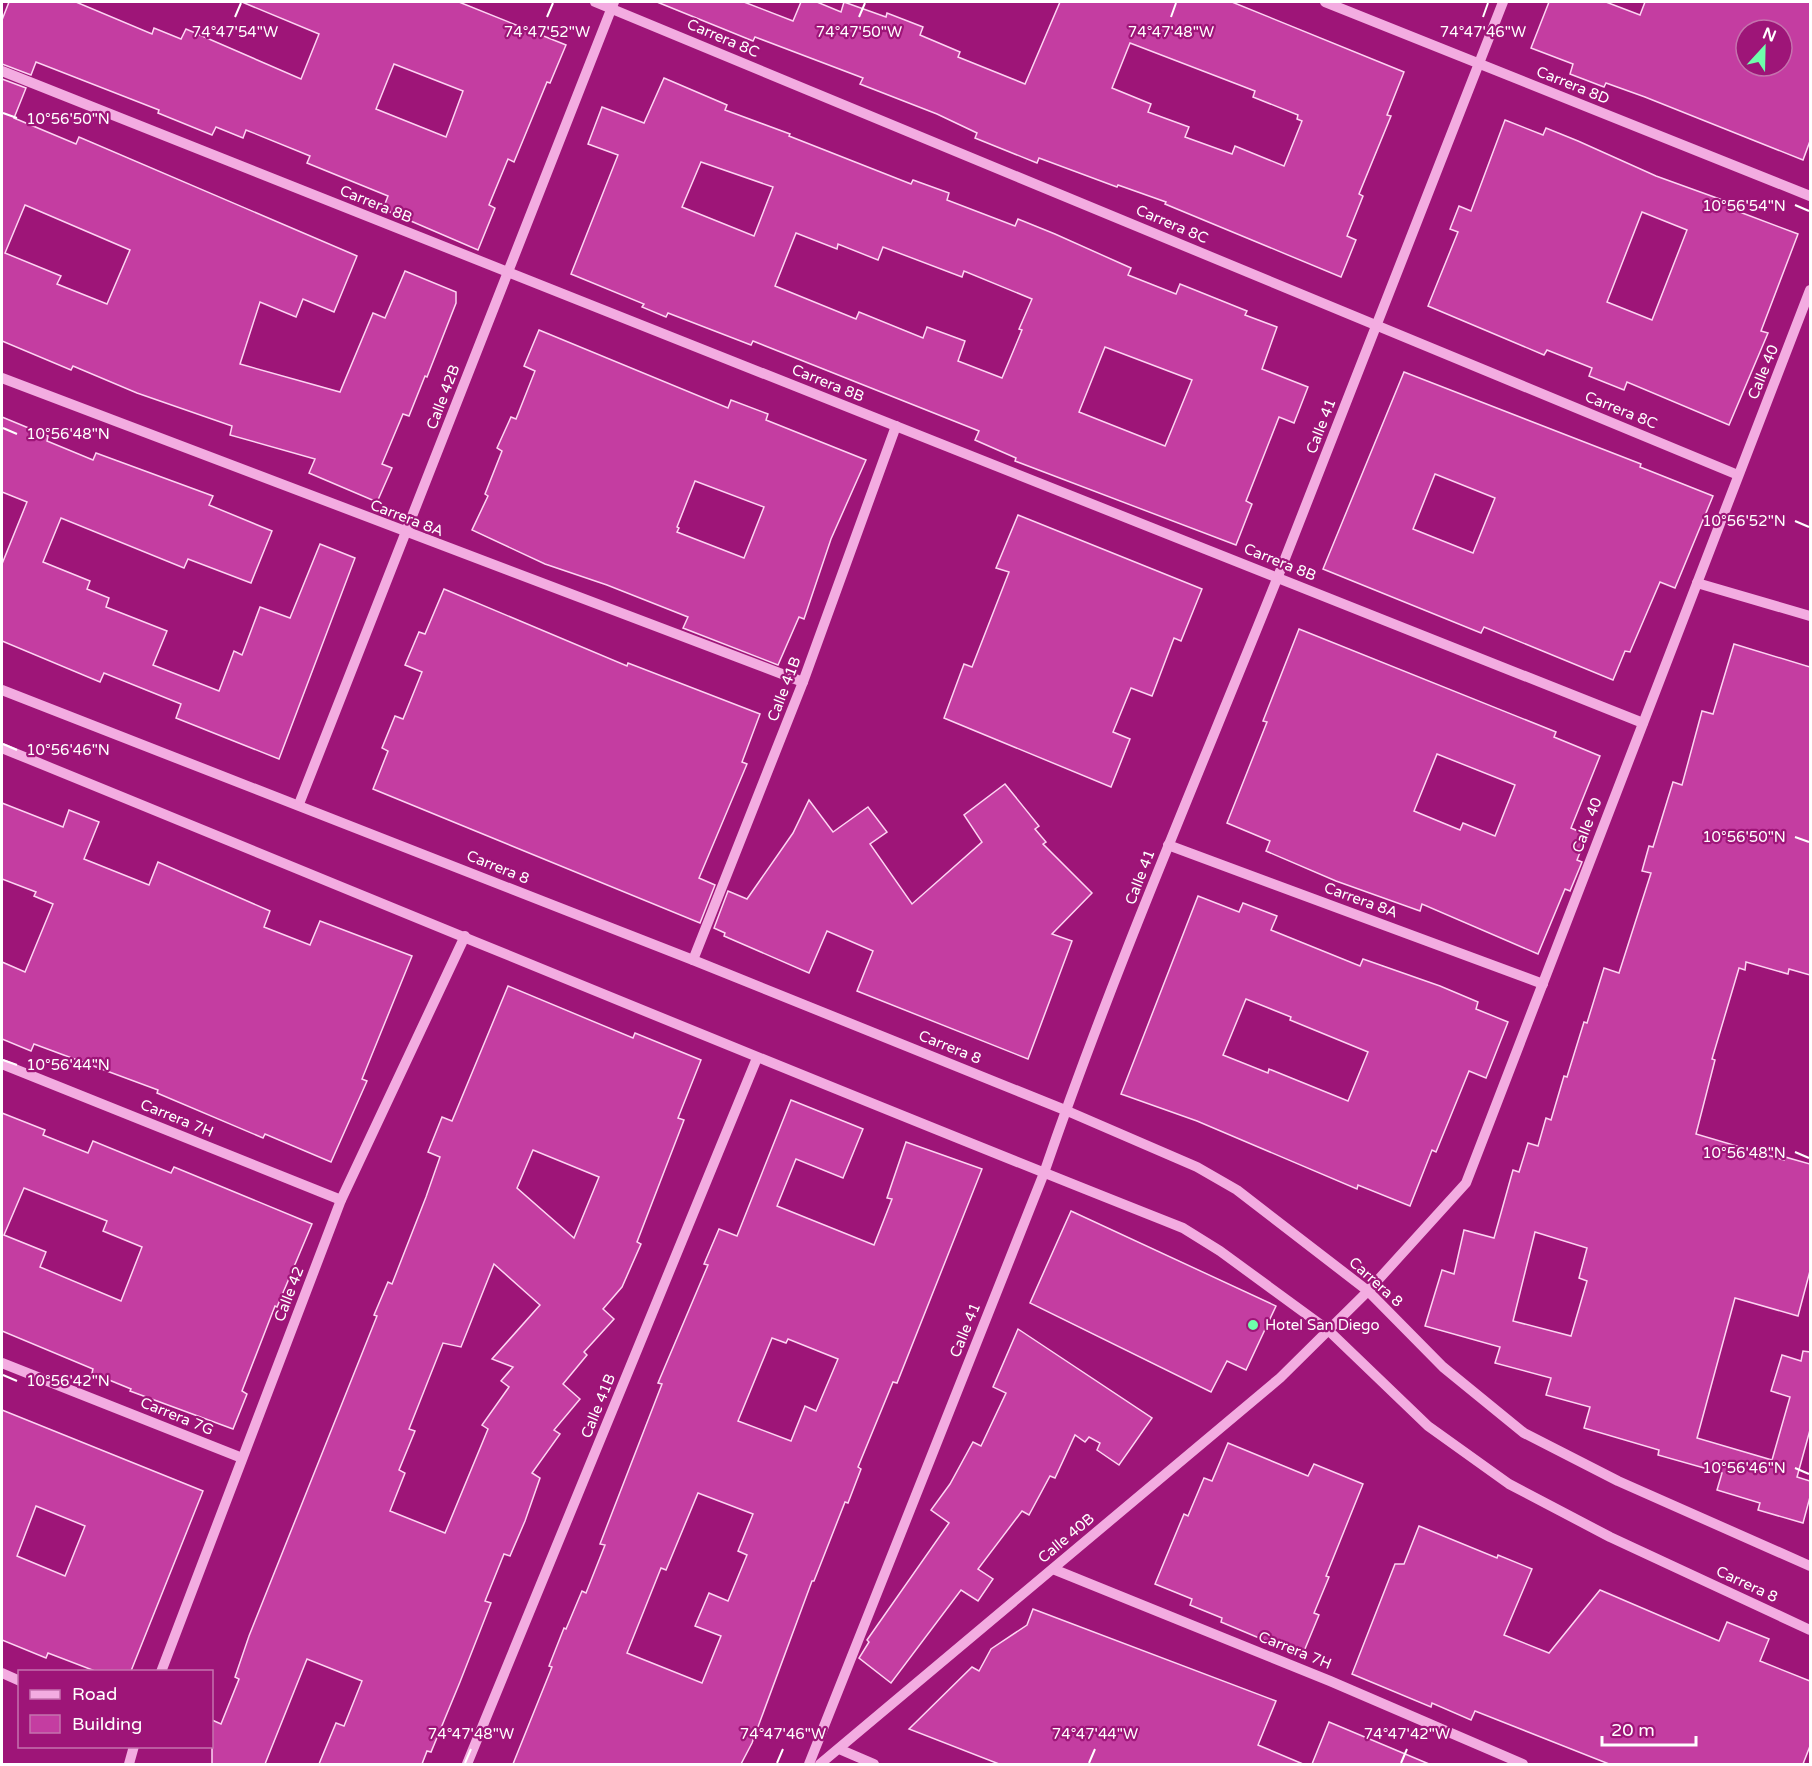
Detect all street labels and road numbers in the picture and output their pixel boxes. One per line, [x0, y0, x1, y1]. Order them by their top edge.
street label: Carrera 8C [684, 15, 762, 61]
street label: Carrera 8D [1534, 62, 1612, 108]
street label: Carrera 8B [337, 181, 415, 227]
street label: Carrera 8C [1133, 201, 1211, 247]
street label: Calle 40 [1744, 342, 1782, 402]
street label: Carrera 8B [789, 360, 867, 406]
street label: Calle 42B [422, 362, 464, 432]
street label: Carrera 8C [1582, 387, 1660, 433]
street label: Calle 41 [1302, 396, 1340, 456]
street label: Carrera 8A [368, 496, 446, 540]
street label: Carrera 8B [1241, 539, 1319, 585]
street label: Calle 41B [763, 654, 805, 724]
street label: Calle 40 [1568, 795, 1606, 855]
street label: Carrera 8 [464, 846, 532, 888]
street label: Calle 41 [1121, 847, 1159, 907]
street label: Carrera 8A [1322, 878, 1400, 922]
street label: Carrera 8 [916, 1026, 984, 1068]
street label: Carrera 7H [138, 1095, 216, 1141]
street label: Carrera 8 [1345, 1253, 1407, 1311]
street label: Calle 42 [270, 1264, 308, 1324]
street label: Calle 41 [946, 1300, 984, 1360]
street label: Calle 41B [577, 1371, 619, 1441]
street label: Carrera 7G [138, 1393, 216, 1439]
street label: Calle 40B [1034, 1509, 1098, 1567]
street label: Carrera 8 [1713, 1562, 1781, 1606]
street label: Carrera 7H [1256, 1627, 1334, 1673]

